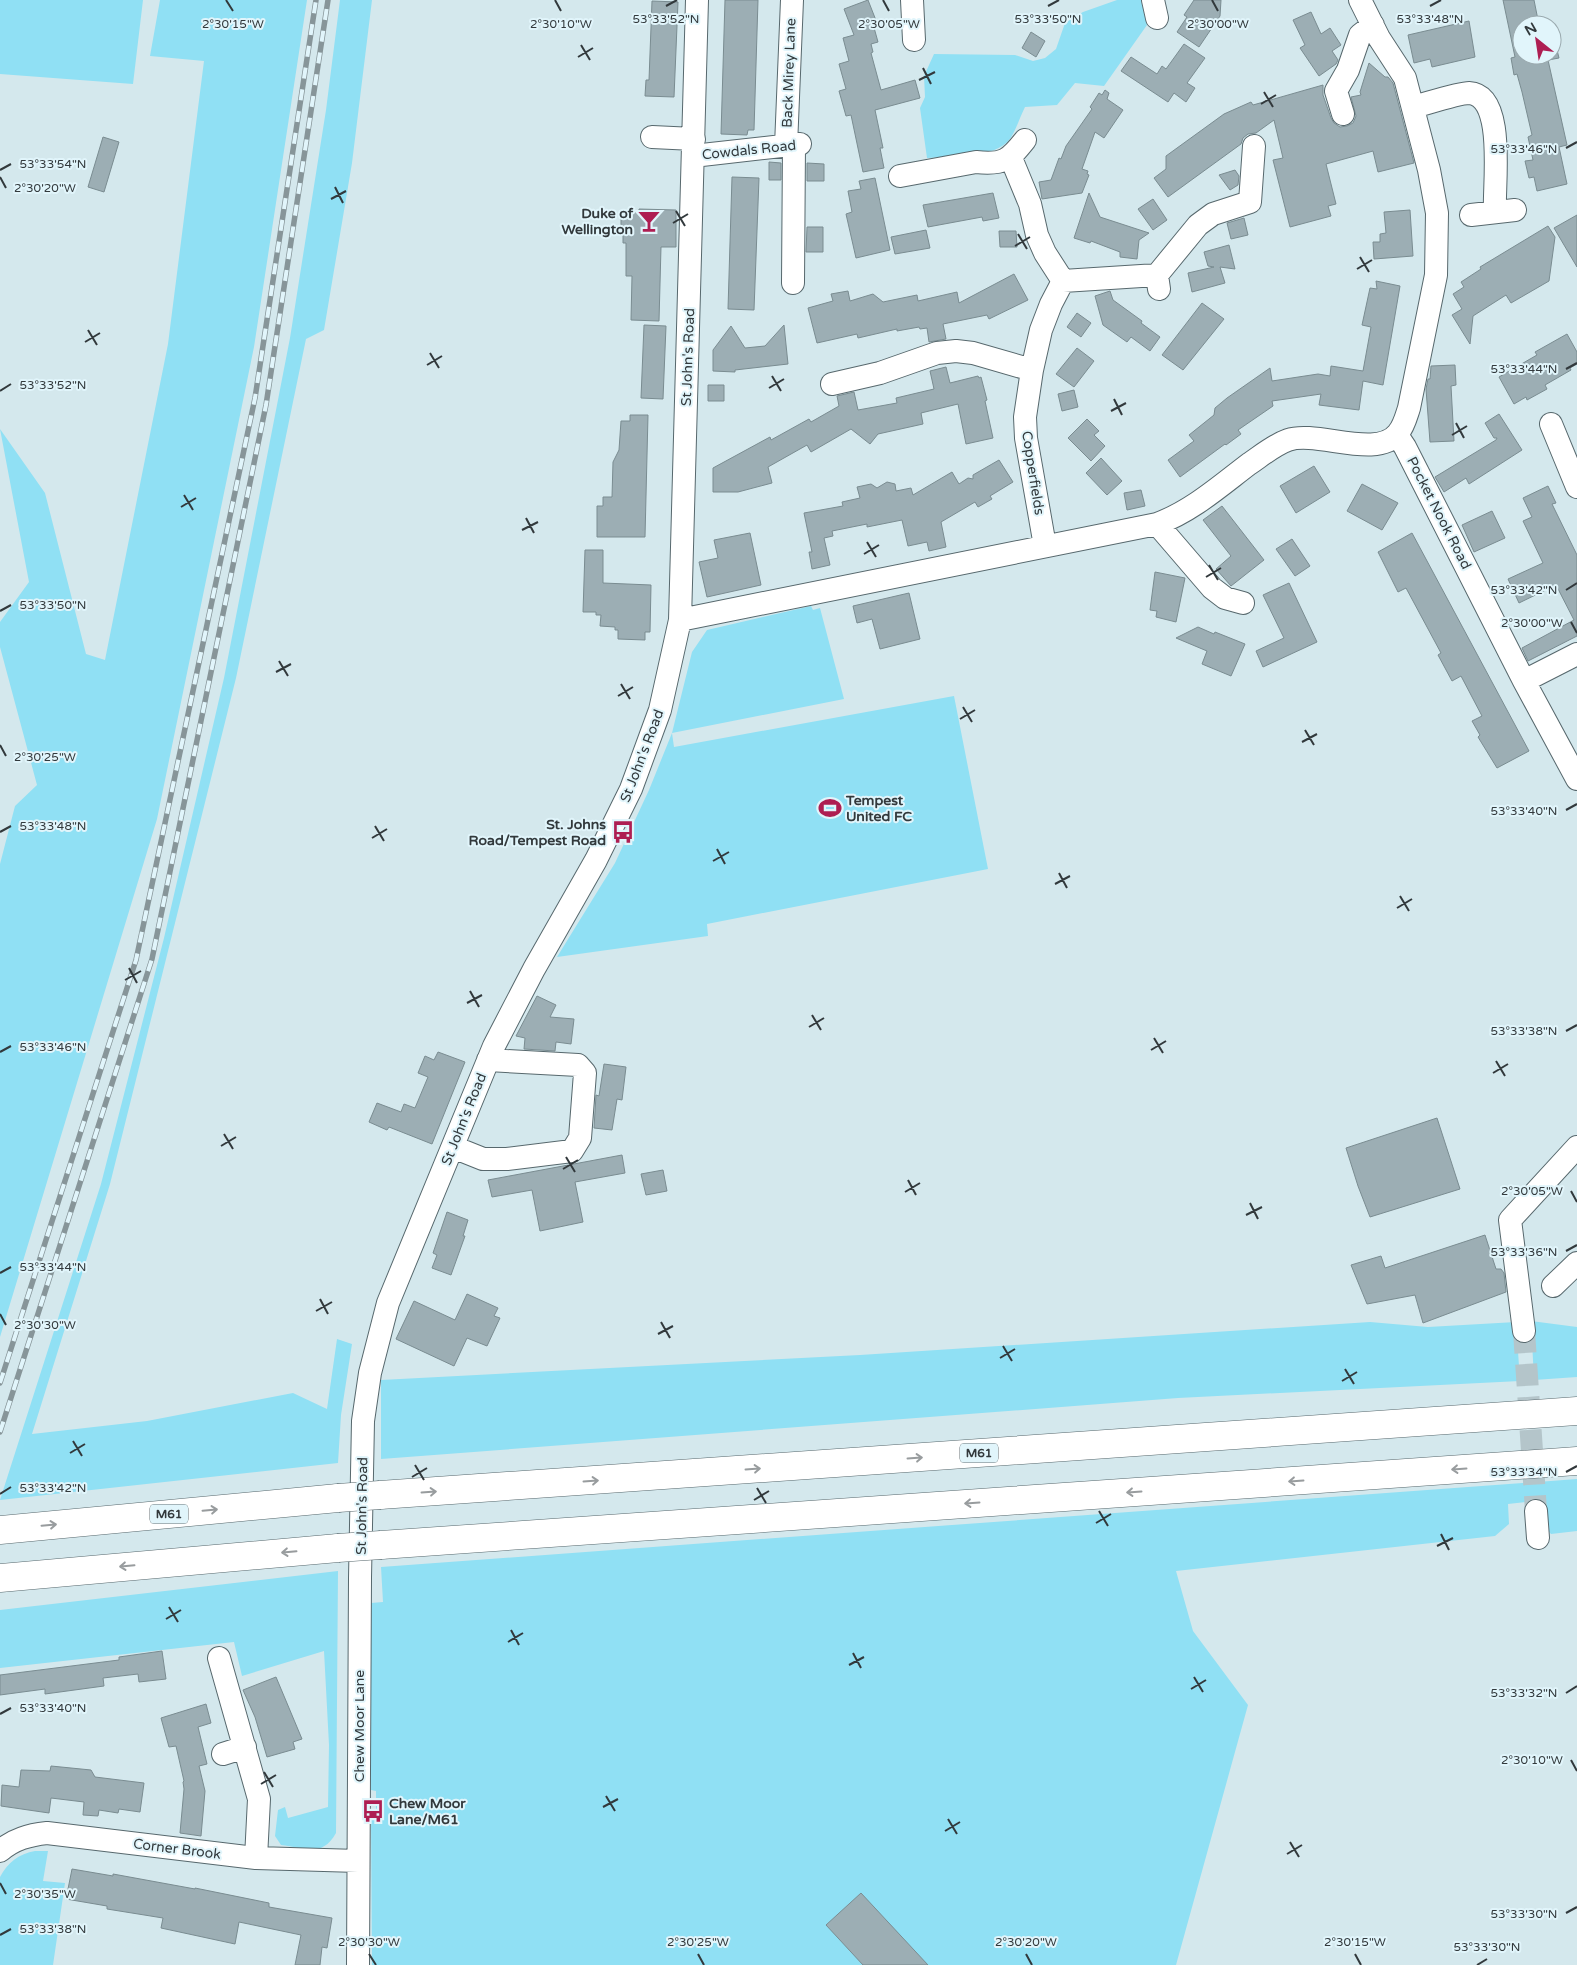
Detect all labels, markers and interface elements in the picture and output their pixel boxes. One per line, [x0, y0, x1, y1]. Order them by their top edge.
text: 53°33'52"N [633, 12, 700, 26]
text: 53°33'50"N [1015, 12, 1082, 26]
text: 53°33'48"N [1397, 12, 1464, 26]
north arrow [1512, 15, 1562, 65]
text: 2°30'15"W [202, 17, 264, 31]
text: 2°30'10"W [530, 17, 592, 31]
text: 2°30'05"W [858, 17, 920, 31]
text: 2°30'00"W [1187, 17, 1249, 31]
street label: Back Mirey Lane [779, 18, 799, 128]
text: N [1522, 19, 1540, 39]
street label: Cowdals Road [701, 137, 797, 163]
text: 53°33'46"N [1491, 142, 1558, 156]
text: 53°33'54"N [20, 157, 87, 171]
text: 2°30'20"W [14, 181, 76, 195]
place label: Duke of Wellington [561, 205, 634, 238]
bar icon: Duke of Wellington [636, 208, 662, 234]
street label: St John's Road [678, 308, 698, 406]
text: 53°33'44"N [1491, 362, 1558, 376]
text: 53°33'52"N [20, 378, 87, 392]
street label: Copperfields [1018, 430, 1048, 517]
street label: Pocket Nook Road [1403, 454, 1475, 572]
text: 53°33'42"N [1491, 583, 1558, 597]
text: 53°33'50"N [20, 598, 87, 612]
text: 2°30'00"W [1501, 616, 1563, 630]
street label: St John's Road [616, 707, 668, 805]
text: 2°30'25"W [14, 750, 76, 764]
place label: Tempest United FC [845, 792, 912, 825]
sports icon: Tempest United FC [817, 795, 843, 821]
text: 53°33'40"N [1491, 804, 1558, 818]
place label: St. Johns Road/Tempest Road [469, 816, 606, 849]
text: 53°33'48"N [20, 819, 87, 833]
bus stop icon: St. Johns Road/Tempest Road [610, 819, 636, 845]
text: 53°33'38"N [1491, 1024, 1558, 1038]
text: 53°33'46"N [20, 1040, 87, 1054]
street label: St John's Road [438, 1070, 490, 1168]
text: 2°30'05"W [1501, 1184, 1563, 1198]
text: 53°33'36"N [1491, 1245, 1558, 1259]
text: 53°33'44"N [20, 1260, 87, 1274]
text: 2°30'30"W [14, 1318, 76, 1332]
road number: M61 [960, 1444, 998, 1462]
one-way arrow [907, 1453, 923, 1462]
street label: St John's Road [353, 1457, 371, 1555]
one-way arrow [745, 1464, 761, 1474]
one-way arrow [1451, 1465, 1467, 1474]
text: 53°33'34"N [1491, 1465, 1558, 1479]
one-way arrow [583, 1476, 599, 1485]
one-way arrow [1289, 1476, 1305, 1485]
text: 53°33'42"N [20, 1481, 87, 1495]
one-way arrow [420, 1487, 436, 1497]
one-way arrow [1127, 1487, 1143, 1497]
one-way arrow [964, 1499, 980, 1508]
road number: M61 [150, 1505, 188, 1524]
one-way arrow [202, 1505, 218, 1515]
one-way arrow [40, 1520, 56, 1530]
one-way arrow [282, 1547, 298, 1556]
one-way arrow [120, 1561, 136, 1570]
street label: Chew Moor Lane [351, 1670, 368, 1782]
text: 53°33'32"N [1491, 1686, 1558, 1700]
text: 53°33'40"N [20, 1701, 87, 1715]
text: 2°30'10"W [1501, 1753, 1563, 1767]
place label: Chew Moor Lane/M61 [389, 1795, 466, 1828]
bus stop icon: Chew Moor Lane/M61 [360, 1798, 386, 1824]
street label: Corner Brook [132, 1835, 222, 1863]
text: 2°30'35"W [14, 1887, 76, 1901]
text: 53°33'30"N [1491, 1907, 1558, 1921]
text: 53°33'38"N [20, 1922, 87, 1936]
text: 2°30'30"W [338, 1935, 400, 1949]
text: 2°30'25"W [667, 1935, 729, 1949]
text: 2°30'20"W [995, 1935, 1057, 1949]
text: 2°30'15"W [1324, 1935, 1386, 1949]
text: 53°33'30"N [1454, 1940, 1521, 1954]

